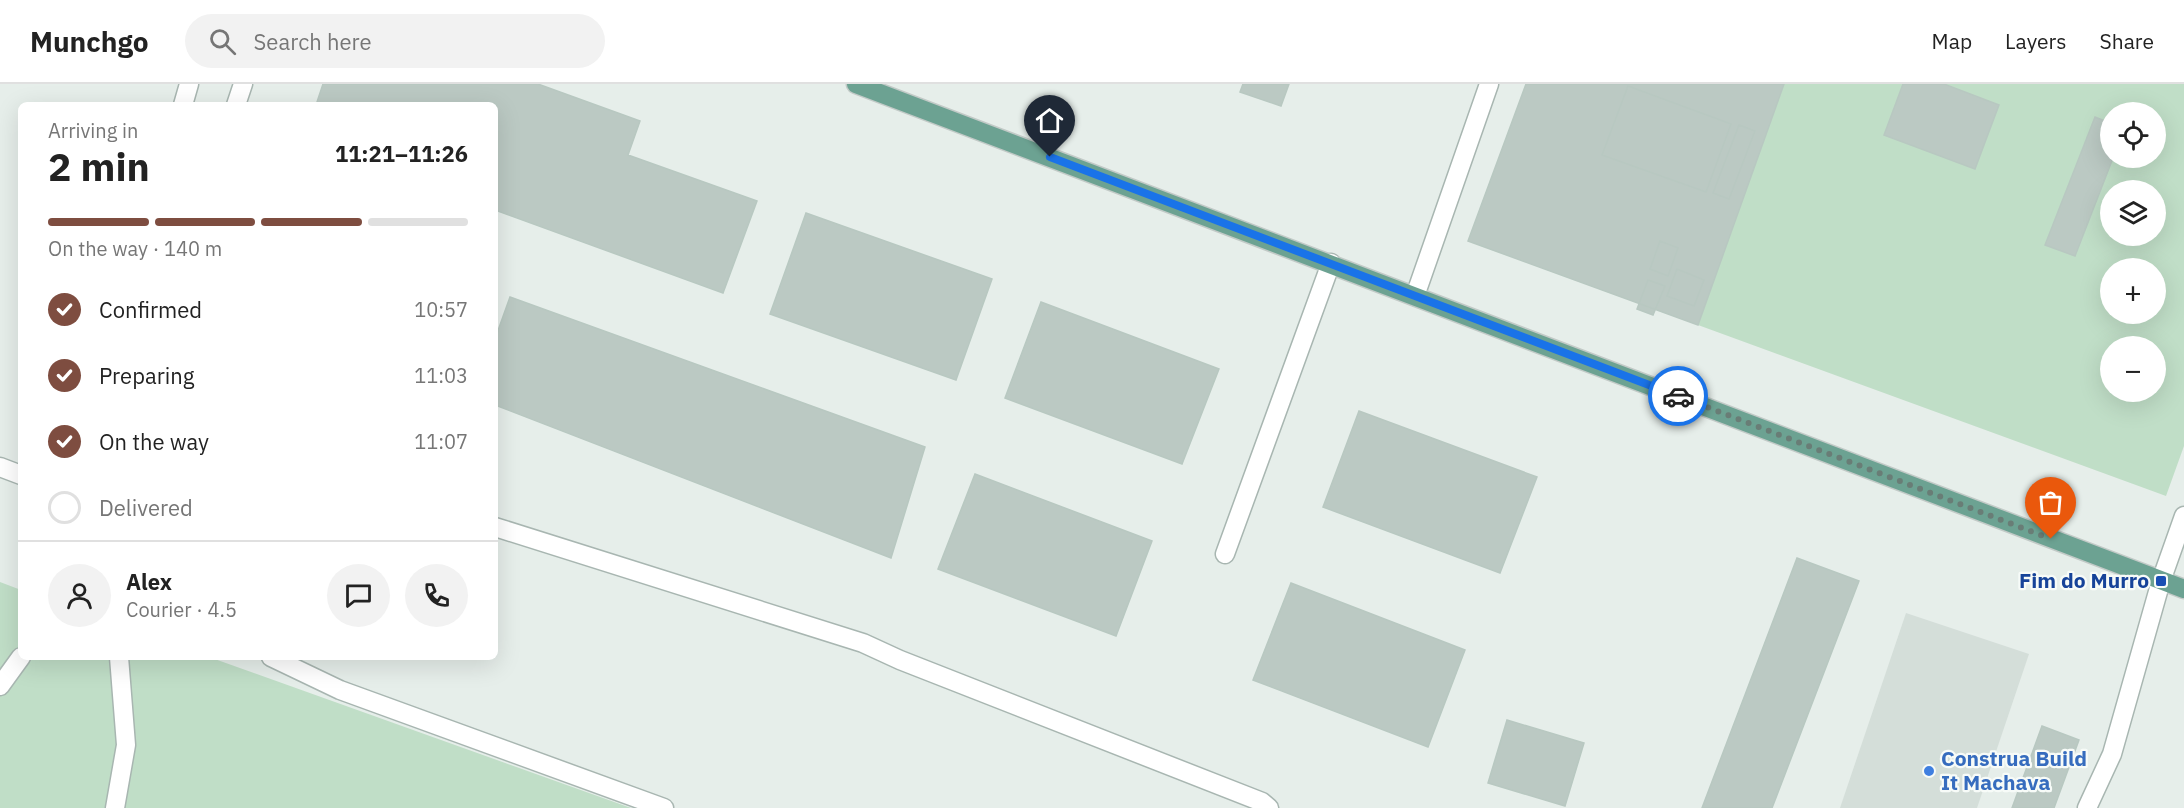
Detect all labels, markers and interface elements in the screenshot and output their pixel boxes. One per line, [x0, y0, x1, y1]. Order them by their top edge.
search box [185, 14, 605, 68]
text: Munchgo [30, 23, 149, 60]
icon: search [206, 25, 239, 58]
text: Search here [254, 27, 372, 56]
text: Map [1932, 27, 1972, 55]
text: Layers [2005, 27, 2067, 55]
text: Share [2100, 27, 2154, 55]
pin [1024, 95, 1075, 157]
map controls [2100, 102, 2166, 402]
button: locate [2100, 102, 2166, 168]
icon: home [1033, 104, 1066, 137]
text: Arriving in [48, 117, 138, 144]
text: 11:21–11:26 [335, 139, 468, 168]
text: 2 min [48, 141, 150, 192]
button: layers [2100, 180, 2166, 246]
text: On the way · 140 m [48, 235, 222, 262]
button: + [2100, 258, 2166, 324]
icon: check [48, 293, 81, 326]
text: Confirmed [99, 295, 202, 324]
text: 10:57 [414, 296, 468, 323]
button: − [2100, 336, 2166, 402]
icon: check [48, 359, 81, 392]
text: Preparing [99, 361, 194, 390]
text: 11:03 [414, 362, 468, 389]
courier [1648, 366, 1708, 426]
icon: car [1662, 380, 1695, 413]
icon: check [48, 425, 81, 458]
text: On the way [99, 427, 209, 456]
text: 11:07 [414, 428, 468, 455]
pin [2025, 477, 2076, 539]
icon: bag [2034, 486, 2067, 519]
text: Delivered [99, 493, 193, 522]
button: person [48, 564, 111, 627]
button: chat [327, 564, 390, 627]
button: phone [405, 564, 468, 627]
place label: Fim do Murro [2019, 566, 2149, 594]
text: Alex [126, 567, 172, 596]
marker: Fim do Murro [2154, 574, 2168, 588]
text: Courier · 4.5 [126, 596, 237, 623]
place label: Construa Build It Machava [1941, 744, 2087, 796]
marker: Construa Build It Machava [1922, 764, 1936, 778]

